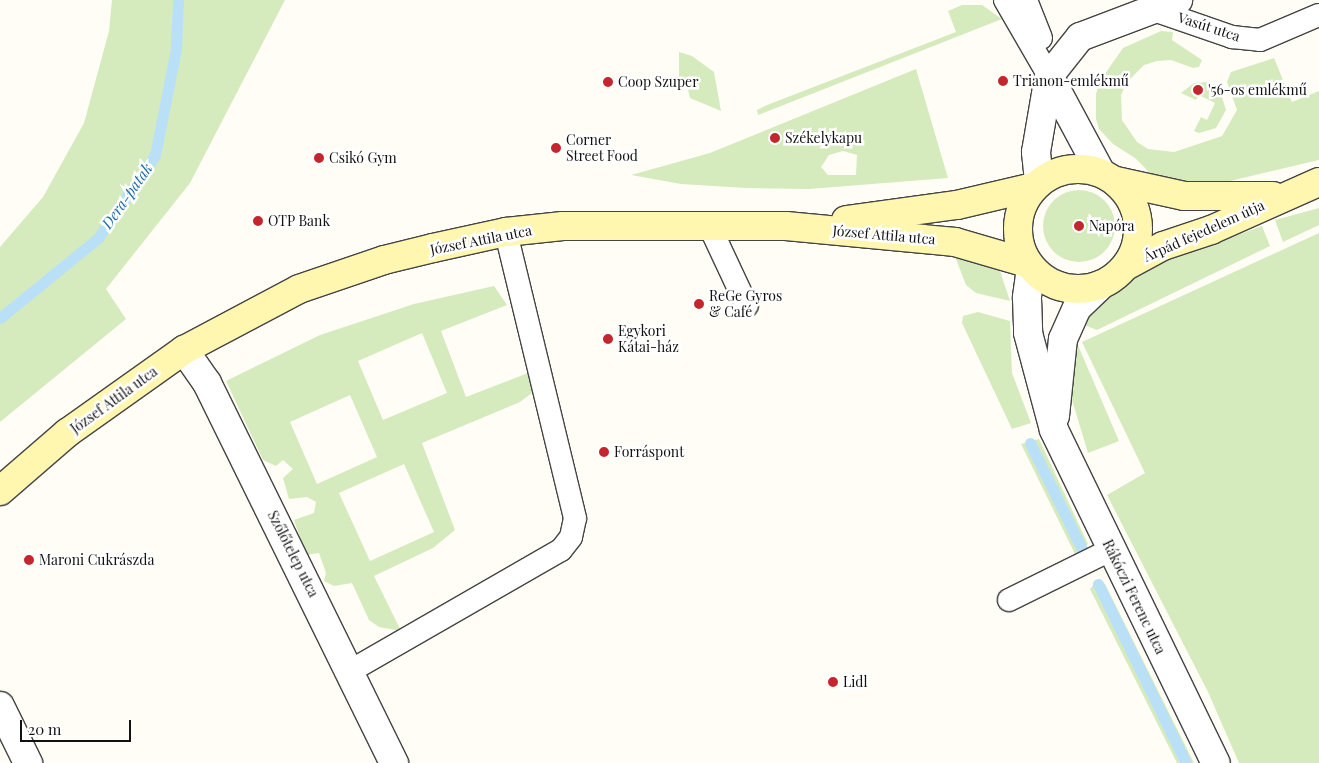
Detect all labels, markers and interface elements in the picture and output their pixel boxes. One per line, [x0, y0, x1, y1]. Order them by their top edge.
street label: Vasút utca [1176, 9, 1242, 45]
place label: Trianon-emlékmű [1013, 73, 1129, 89]
place label: Coop Szuper [618, 74, 698, 90]
marker: Trianon-emlékmű [997, 75, 1009, 87]
marker: Coop Szuper [602, 76, 614, 88]
place label: '56-os emlékmű [1208, 82, 1307, 98]
marker: '56-os emlékmű [1192, 84, 1204, 96]
place label: Székelykapu [785, 130, 862, 146]
place label: Corner Street Food [566, 132, 638, 164]
marker: Székelykapu [769, 132, 781, 144]
marker: Corner Street Food [550, 142, 562, 154]
place label: Csikó Gym [329, 150, 397, 166]
marker: Csikó Gym [313, 152, 325, 164]
water label: Dera-patak [98, 160, 156, 232]
street label: Árpád fejedelem útja [1141, 197, 1267, 265]
place label: OTP Bank [268, 213, 330, 229]
marker: OTP Bank [252, 215, 264, 227]
place label: Napóra [1089, 218, 1135, 234]
marker: Napóra [1073, 220, 1085, 232]
street label: József Attila utca [428, 222, 534, 258]
street label: József Attila utca [832, 222, 936, 248]
place label: ReGe Gyros & Café [709, 288, 782, 321]
marker: ReGe Gyros & Café [693, 298, 705, 310]
place label: Egykori Kátai-ház [618, 323, 679, 356]
marker: Egykori Kátai-ház [602, 333, 614, 345]
street label: József Attila utca [67, 363, 161, 437]
place label: Forráspont [614, 444, 684, 460]
marker: Forráspont [598, 446, 610, 458]
street label: Szőlőtelep utca [264, 508, 322, 600]
street label: Rákóczi Ferenc utca [1099, 537, 1169, 657]
place label: Maroni Cukrászda [39, 552, 154, 568]
marker: Maroni Cukrászda [23, 554, 35, 566]
place label: Lidl [843, 674, 867, 690]
marker: Lidl [827, 676, 839, 688]
scale bar [22, 710, 134, 742]
text: 20 m [28, 719, 61, 739]

